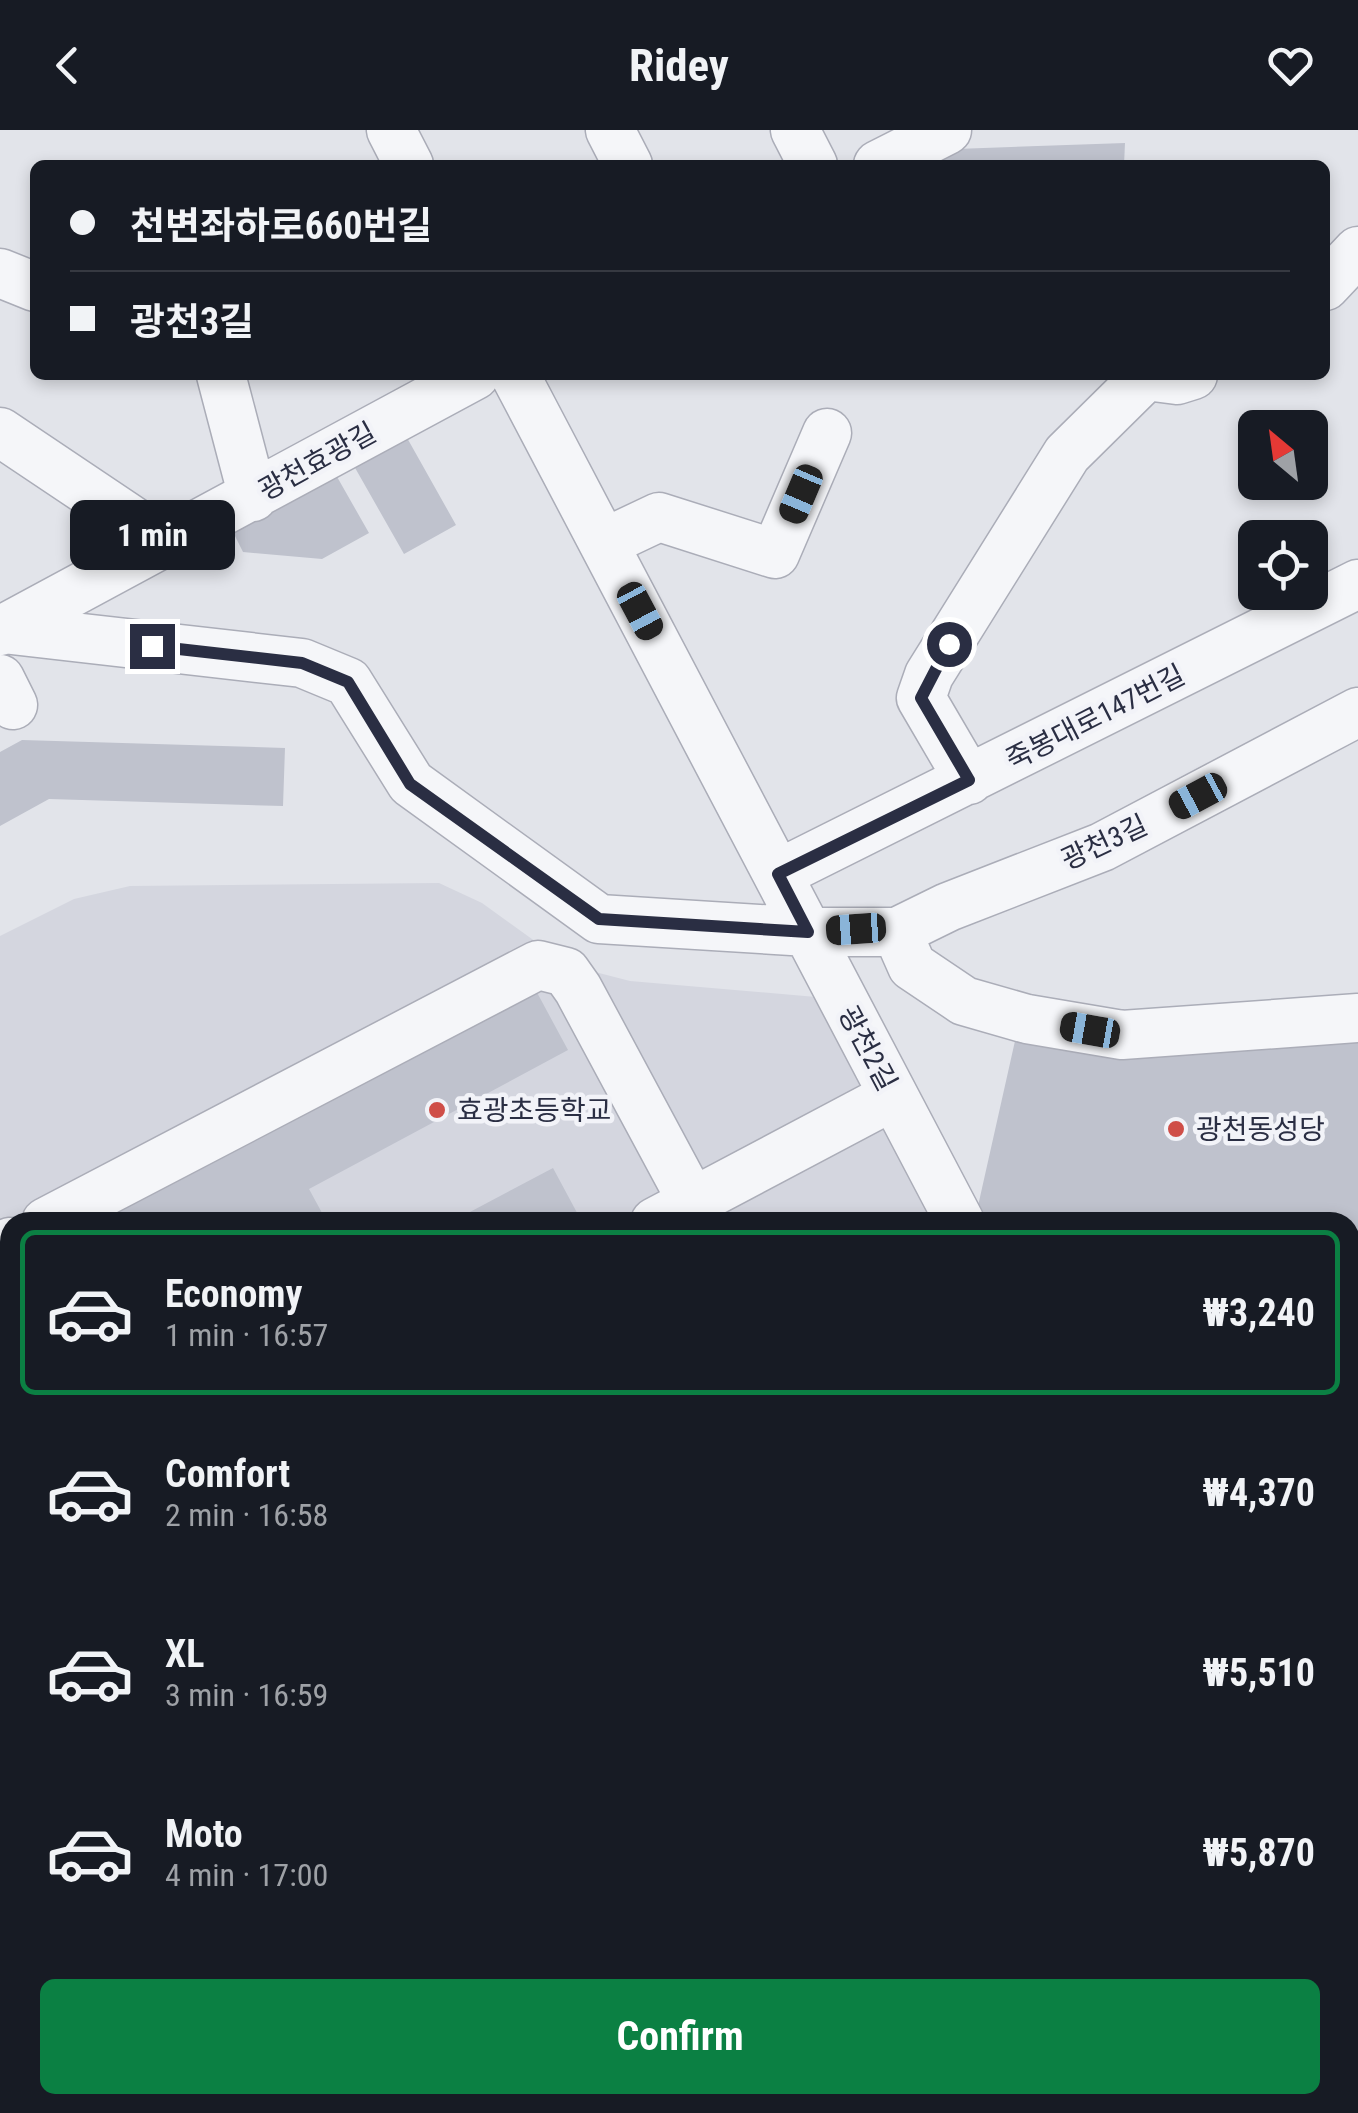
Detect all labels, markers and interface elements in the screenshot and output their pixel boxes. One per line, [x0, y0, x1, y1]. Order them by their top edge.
icon: back [40, 38, 95, 93]
icon: heart [1263, 38, 1318, 93]
text: Ridey [629, 39, 729, 92]
text: 천변좌하로660번길 [130, 204, 432, 248]
text: 광천3길 [130, 300, 254, 344]
north arrow [1238, 410, 1328, 500]
map controls [1238, 410, 1328, 610]
street label: 광천효광길 [253, 416, 382, 507]
car [775, 461, 827, 527]
callout: 1 min [70, 501, 234, 571]
text: 1 min [117, 516, 188, 554]
button: locate [1238, 520, 1328, 610]
car [613, 577, 667, 645]
route start [927, 622, 972, 667]
route end [130, 624, 175, 669]
street label: 죽봉대로147번길 [1000, 658, 1190, 777]
car [1164, 769, 1232, 823]
street label: 광천3길 [1056, 808, 1152, 877]
car [825, 912, 887, 946]
street label: 광천2길 [832, 1000, 904, 1096]
car [1058, 1010, 1122, 1050]
place label: 효광초등학교 [457, 1094, 612, 1127]
marker: 효광초등학교 [426, 1099, 448, 1121]
place label: 광천동성당 [1196, 1113, 1325, 1146]
marker: 광천동성당 [1165, 1118, 1187, 1140]
icon: car [45, 1268, 135, 1358]
text: Economy [165, 1272, 302, 1316]
text: ₩3,240 [1202, 1291, 1315, 1335]
text: 1 min · 16:57 [165, 1316, 328, 1354]
icon: car [45, 1448, 135, 1538]
text: Comfort [165, 1452, 290, 1496]
text: ₩4,370 [1202, 1471, 1315, 1515]
text: 2 min · 16:58 [165, 1496, 328, 1534]
icon: car [45, 1628, 135, 1718]
text: XL [165, 1632, 204, 1676]
text: ₩5,510 [1202, 1651, 1315, 1695]
text: 3 min · 16:59 [165, 1676, 328, 1714]
icon: car [45, 1808, 135, 1898]
text: Moto [165, 1812, 243, 1856]
text: ₩5,870 [1202, 1831, 1315, 1875]
text: 4 min · 17:00 [165, 1856, 328, 1894]
button: Confirm [40, 1979, 1320, 2094]

